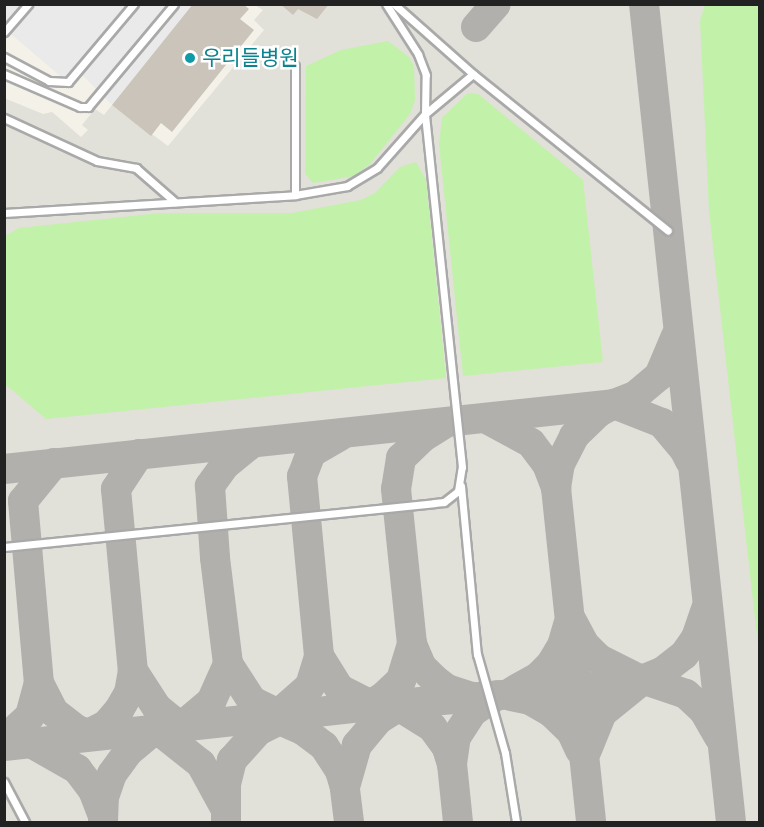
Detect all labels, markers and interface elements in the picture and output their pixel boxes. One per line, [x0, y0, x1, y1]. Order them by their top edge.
place label: 우리들병원 [202, 45, 299, 71]
marker: 우리들병원 [183, 51, 197, 65]

